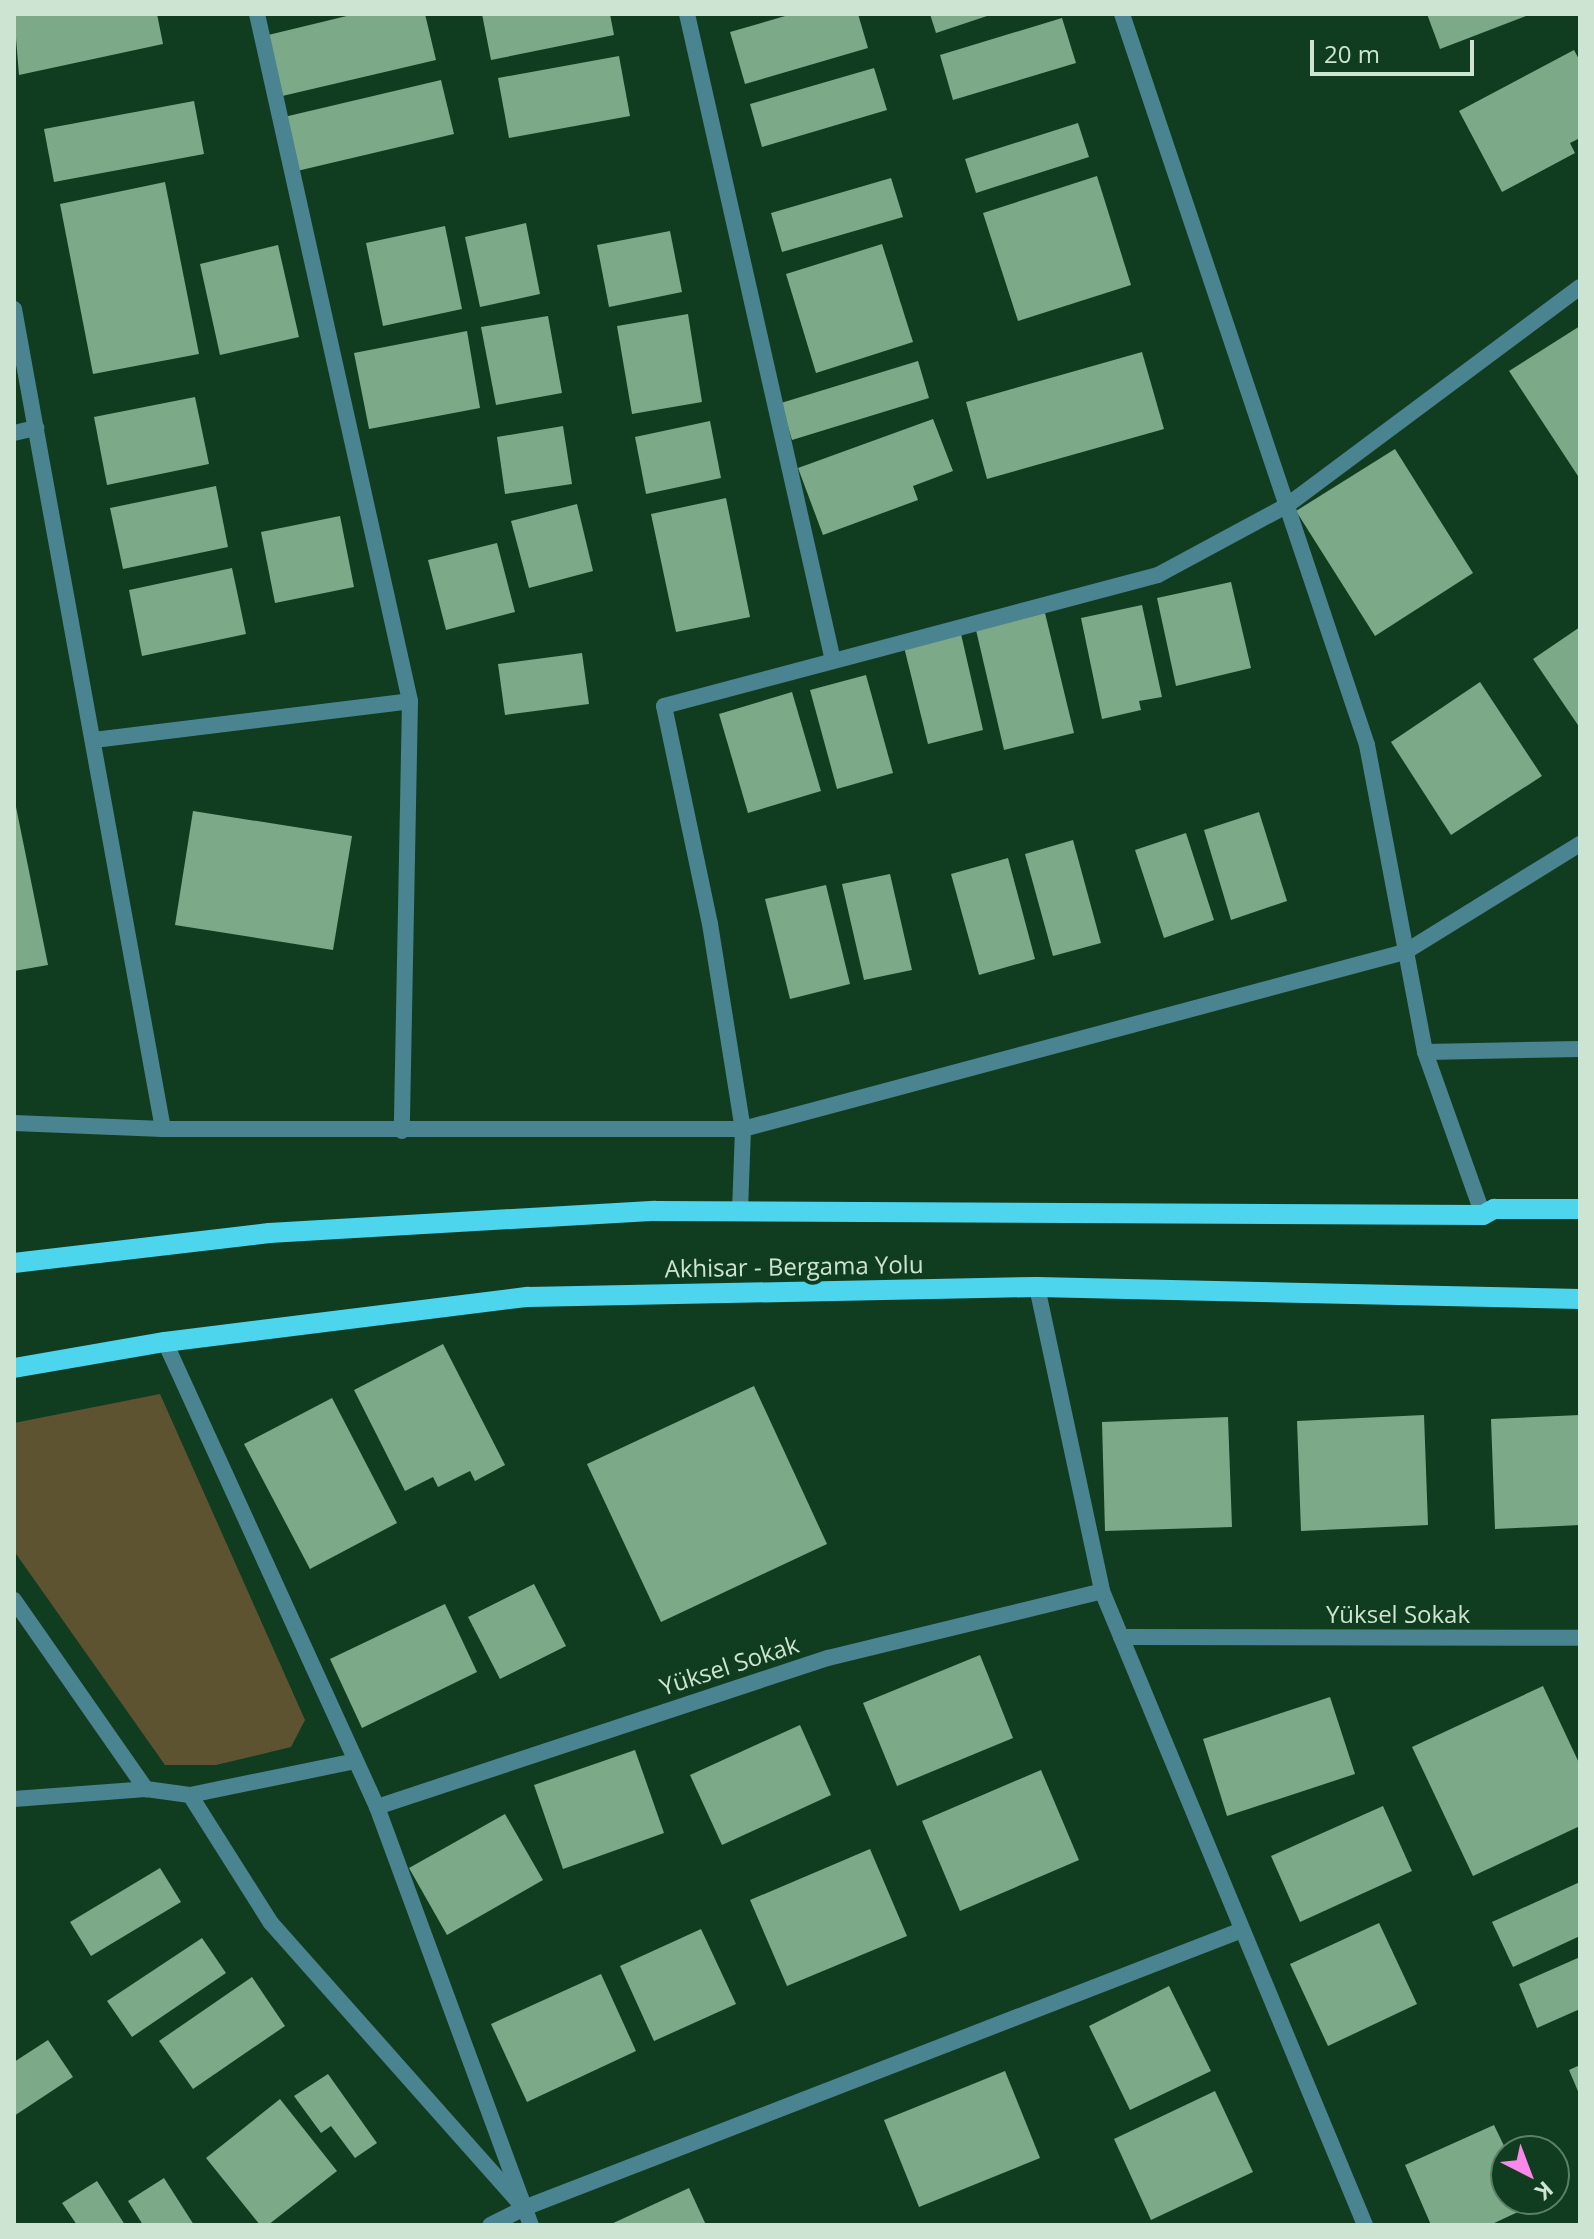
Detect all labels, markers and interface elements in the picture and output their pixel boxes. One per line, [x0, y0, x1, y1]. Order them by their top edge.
scale bar [1314, 24, 1478, 74]
text: 20 m [1324, 37, 1380, 70]
street label: Akhisar - Bergama Yolu [664, 1249, 924, 1283]
street label: Yüksel Sokak [1326, 1600, 1470, 1628]
street label: Yüksel Sokak [656, 1629, 802, 1701]
north arrow [1490, 2135, 1570, 2215]
text: K [1529, 2175, 1560, 2207]

